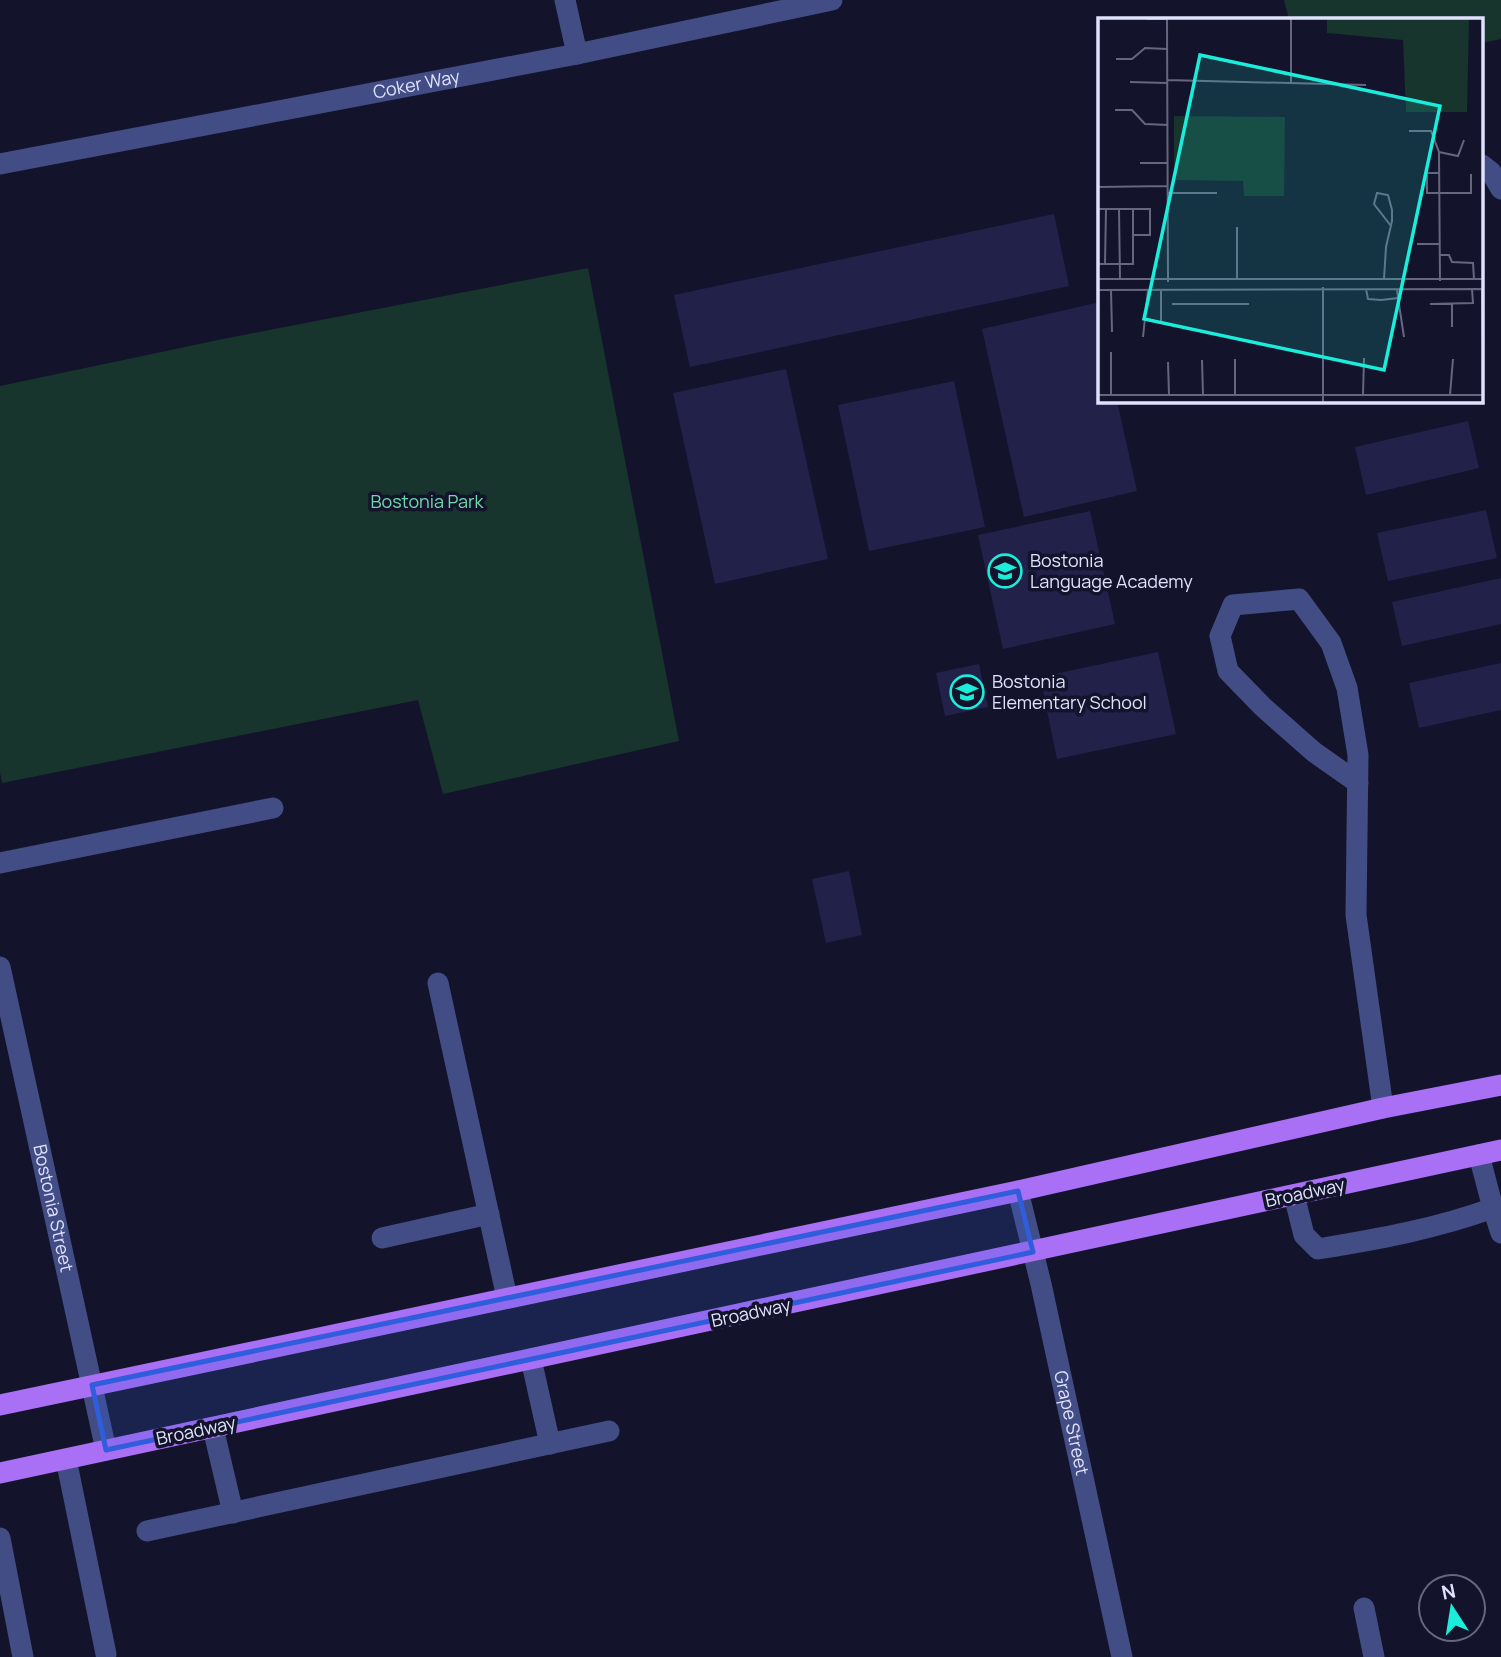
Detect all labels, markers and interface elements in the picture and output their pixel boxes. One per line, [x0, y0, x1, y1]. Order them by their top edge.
inset map [1098, 18, 1484, 402]
street label: Coker Way [371, 64, 462, 104]
park label: Bostonia Park [371, 489, 485, 513]
place label: Bostonia Language Academy [1030, 548, 1193, 593]
school or university icon: Bostonia Language Academy [986, 552, 1024, 590]
place label: Bostonia Elementary School [992, 669, 1147, 714]
school or university icon: Bostonia Elementary School [948, 673, 986, 711]
street label: Bostonia Street [28, 1142, 80, 1274]
street label: Broadway [1263, 1172, 1347, 1212]
street label: Broadway [709, 1292, 793, 1332]
street label: Grape Street [1049, 1368, 1095, 1477]
street label: Broadway [154, 1410, 238, 1450]
north arrow [1417, 1573, 1487, 1643]
text: N [1439, 1577, 1458, 1606]

